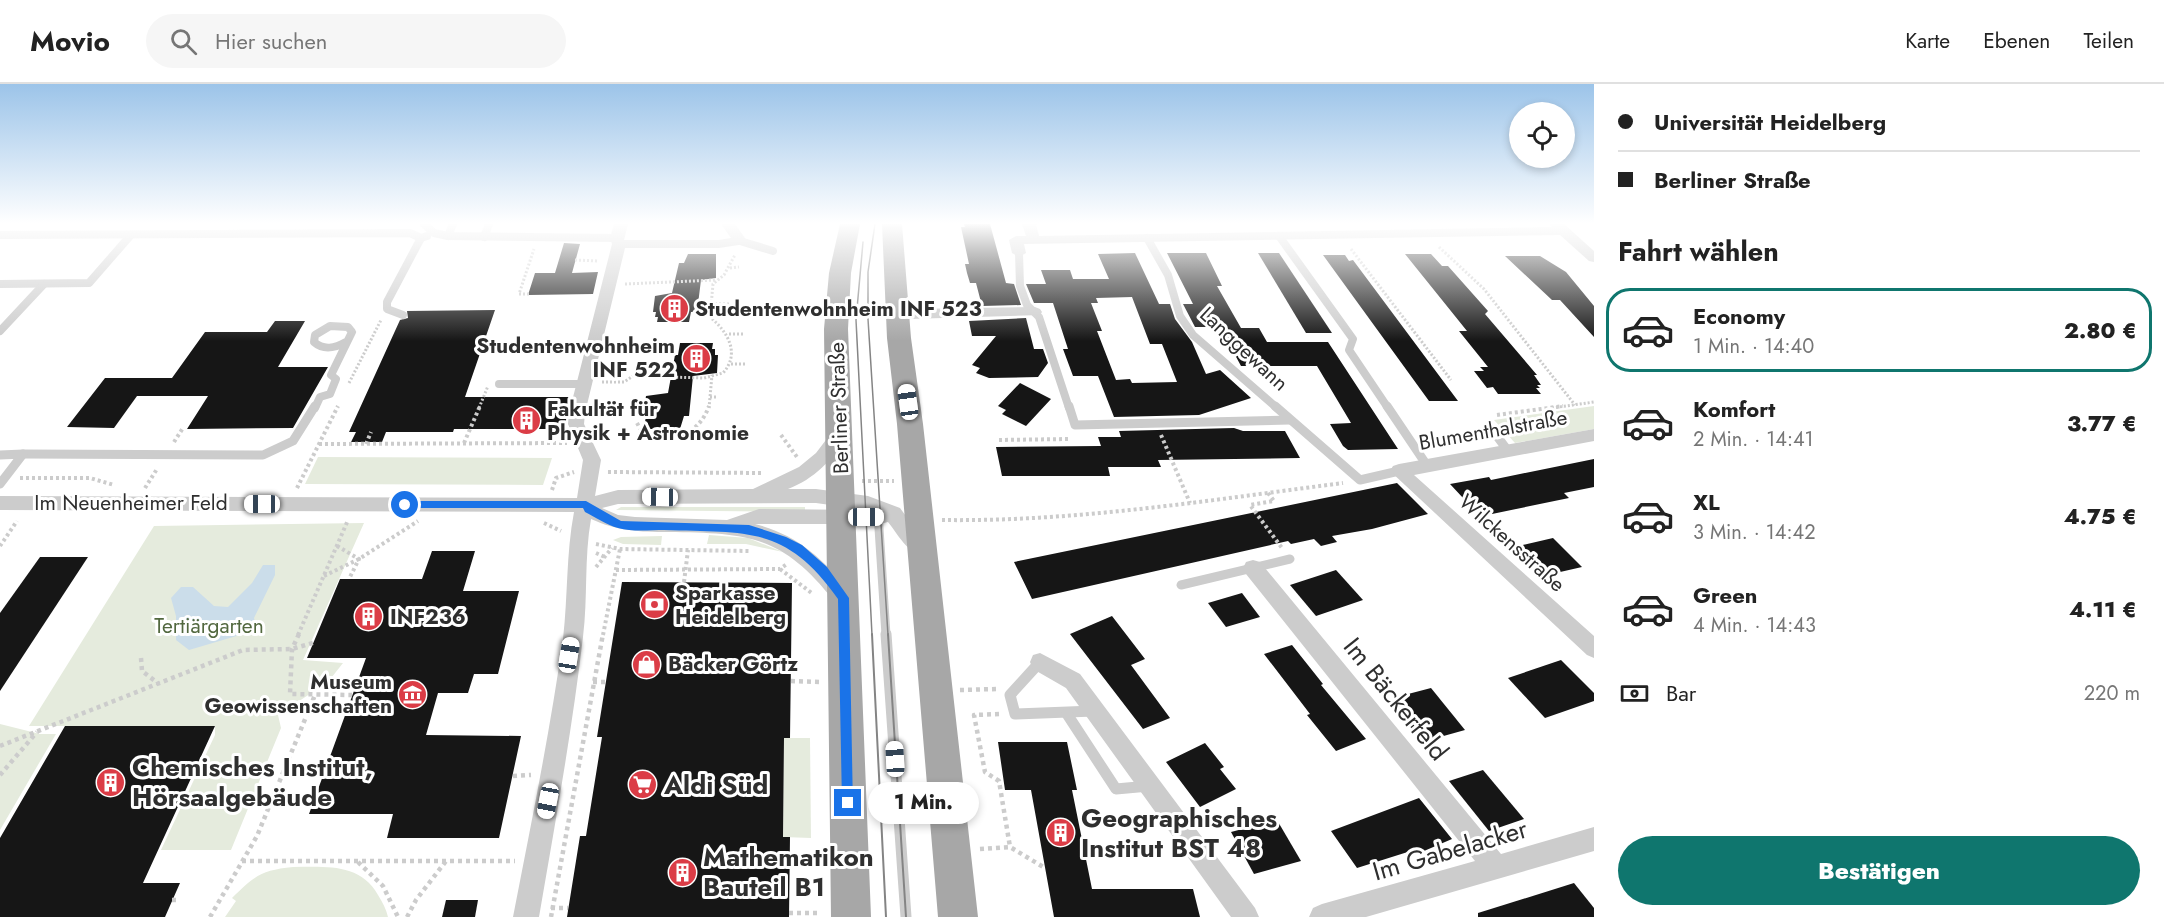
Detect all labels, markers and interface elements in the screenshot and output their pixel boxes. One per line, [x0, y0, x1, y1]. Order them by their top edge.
search box [146, 14, 566, 68]
text: Movio [30, 21, 110, 62]
icon: search [167, 25, 200, 58]
text: Hier suchen [215, 25, 327, 57]
text: Karte [1905, 26, 1950, 56]
text: Ebenen [1983, 26, 2050, 56]
text: Teilen [2083, 26, 2134, 56]
map controls [1509, 102, 1575, 168]
button: locate [1509, 102, 1575, 168]
text: Universität Heidelberg [1654, 106, 1886, 138]
text: Berliner Straße [1654, 164, 1811, 196]
text: Fahrt wählen [1618, 232, 1779, 271]
building icon: Studentenwohnheim INF 523 [658, 293, 690, 325]
place label: Studentenwohnheim INF 523 [695, 294, 982, 324]
street label: Langgewann [1193, 300, 1295, 398]
text: Economy [1693, 300, 1785, 332]
icon: car [1621, 303, 1675, 357]
text: 2.80 € [2064, 314, 2137, 346]
place label: Studentenwohnheim INF 522 [476, 331, 675, 385]
text: 1 Min. · 14:40 [1693, 332, 1814, 361]
street label: Berliner Straße [822, 341, 856, 474]
building icon: Studentenwohnheim INF 522 [680, 342, 712, 374]
car [897, 383, 919, 421]
text: Komfort [1693, 393, 1775, 425]
place label: Fakultät für Physik + Astronomie [547, 394, 749, 448]
icon: car [1621, 396, 1675, 450]
street label: Blumenthalstraße [1416, 402, 1570, 458]
building icon: Fakultät für Physik + Astronomie [510, 405, 542, 437]
text: 3.77 € [2067, 407, 2137, 439]
text: 2 Min. · 14:41 [1693, 425, 1814, 454]
text: XL [1693, 486, 1720, 518]
street label: Wilckensstraße [1452, 487, 1572, 599]
street label: Im Neuenheimer Feld [34, 488, 228, 518]
car [642, 488, 678, 506]
icon: car [1621, 489, 1675, 543]
route start [391, 491, 418, 518]
car [244, 495, 280, 513]
text: 4.75 € [2064, 500, 2137, 532]
car [848, 508, 884, 526]
text: 3 Min. · 14:42 [1693, 518, 1816, 547]
place label: Sparkasse Heidelberg [675, 578, 786, 632]
text: Green [1693, 579, 1757, 611]
icon: car [1621, 582, 1675, 636]
bank icon: Sparkasse Heidelberg [638, 589, 670, 621]
text: 4.11 € [2069, 593, 2137, 625]
building icon: INF236 [353, 601, 385, 633]
place label: INF236 [390, 602, 466, 632]
park label: Tertiärgarten [154, 611, 264, 641]
text: 4 Min. · 14:43 [1693, 611, 1816, 640]
street label: Im Bäckerfeld [1334, 629, 1458, 769]
car [557, 636, 581, 674]
shop icon: Bäcker Görtz [631, 648, 663, 680]
place label: Bäcker Görtz [668, 649, 798, 679]
place label: Museum Geowissenschaften [205, 667, 392, 721]
icon: cash [1618, 677, 1651, 710]
text: Bar [1666, 677, 1696, 709]
museum icon: Museum Geowissenschaften [397, 678, 429, 710]
text: 220 m [2084, 679, 2140, 708]
car [885, 741, 905, 777]
place label: Chemisches Institut, Hörsaalgebäude [132, 748, 373, 816]
building icon: Chemisches Institut, Hörsaalgebäude [95, 766, 127, 798]
place label: Aldi Süd [663, 766, 768, 804]
supermarket icon: Aldi Süd [627, 769, 659, 801]
car [536, 782, 560, 820]
callout: 1 Min. [869, 782, 980, 824]
text: 1 Min. [894, 788, 953, 817]
route end [834, 789, 861, 816]
place label: Geographisches Institut BST 48 [1081, 799, 1277, 867]
street label: Im Gabelacker [1368, 810, 1532, 890]
building icon: Geographisches Institut BST 48 [1044, 817, 1076, 849]
button: Bestätigen [1618, 836, 2140, 905]
place label: Mathematikon Bauteil B1 [703, 838, 874, 906]
building icon: Mathematikon Bauteil B1 [666, 856, 698, 888]

